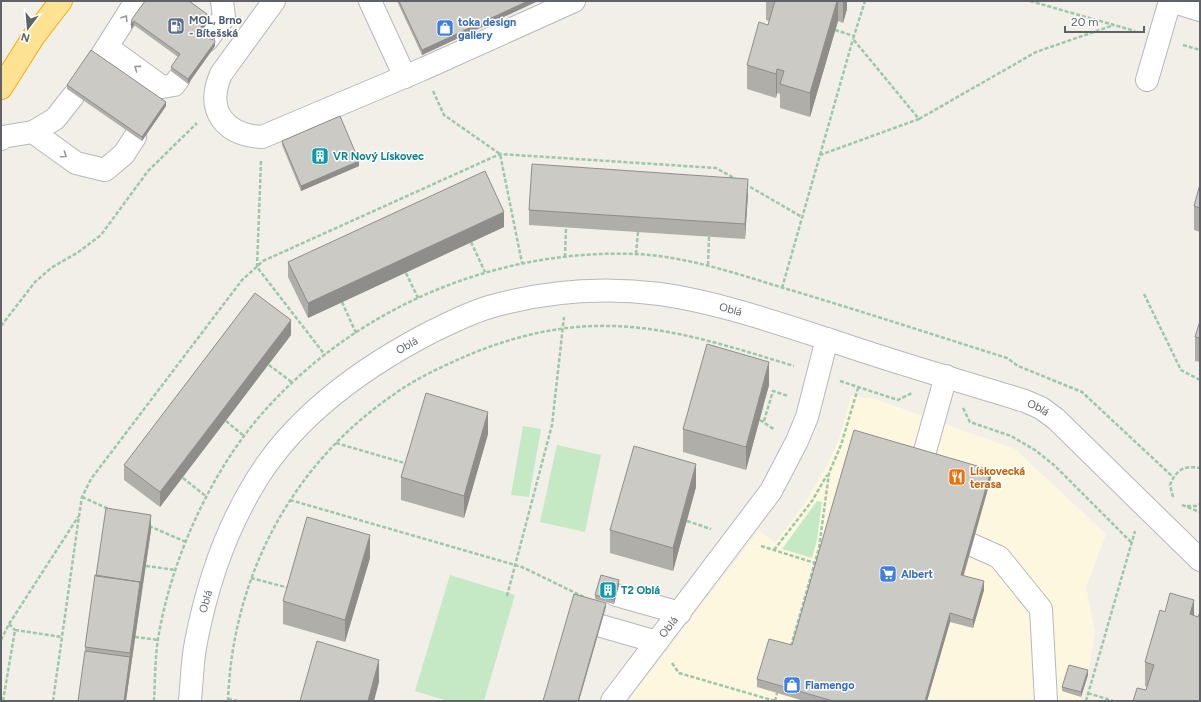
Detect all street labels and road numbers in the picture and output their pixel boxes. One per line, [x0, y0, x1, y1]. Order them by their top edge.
street label: Oblá [718, 300, 743, 319]
street label: Oblá [394, 334, 420, 357]
street label: Oblá [1025, 397, 1052, 419]
street label: Oblá [197, 589, 215, 614]
street label: Oblá [656, 614, 681, 640]

